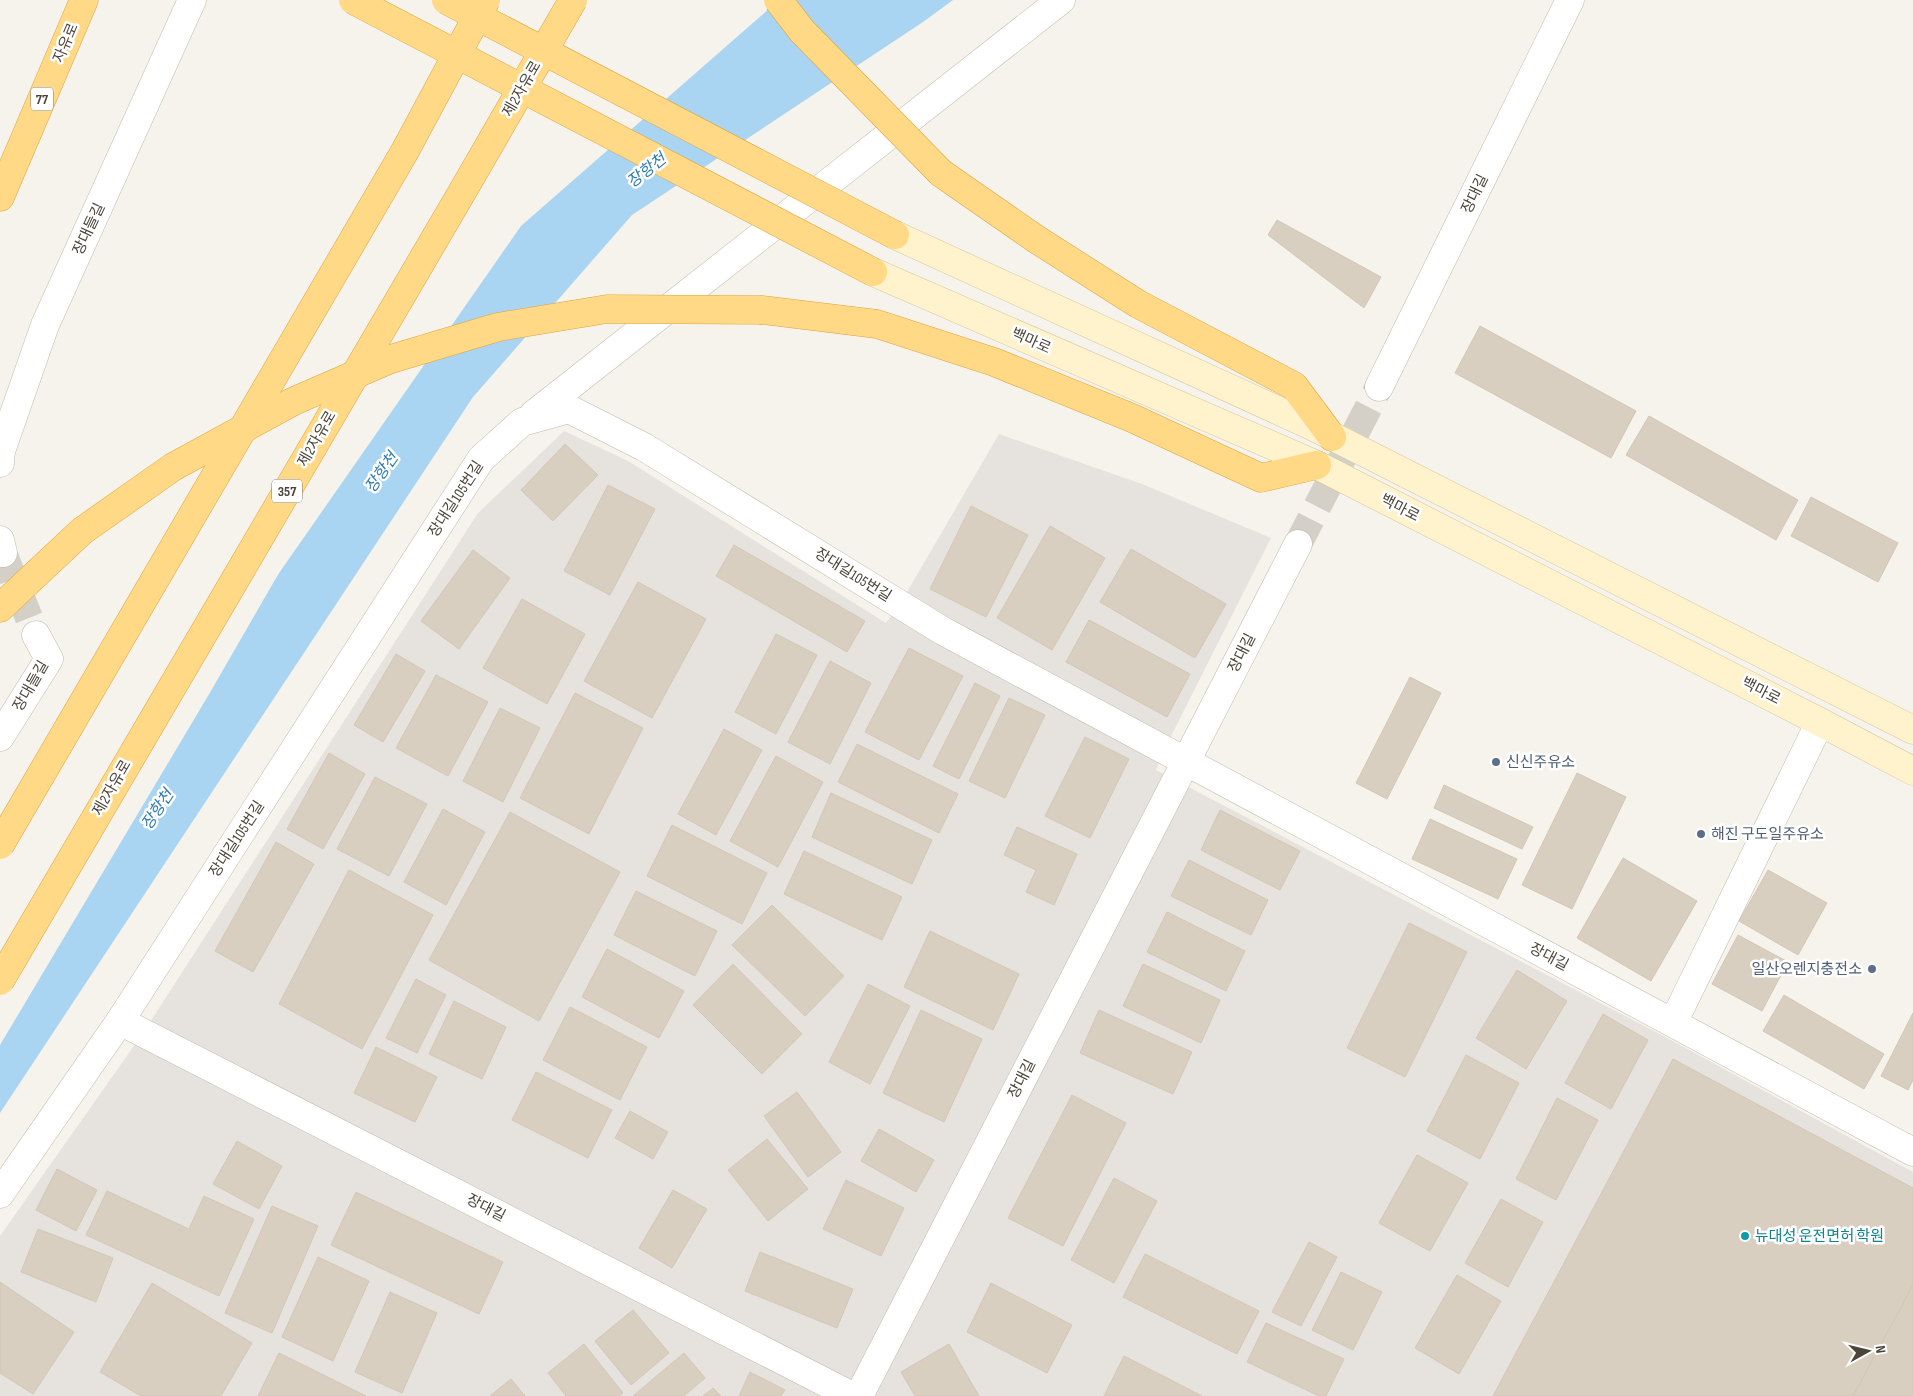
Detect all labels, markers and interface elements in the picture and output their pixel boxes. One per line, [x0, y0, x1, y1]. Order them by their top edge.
street label: 자유로 [49, 20, 83, 66]
street label: 제2자유로 [498, 58, 546, 120]
road number: 77 [31, 88, 53, 110]
water label: 장항천 [624, 149, 672, 192]
street label: 장대길 [1457, 171, 1493, 217]
street label: 장대들길 [69, 200, 109, 258]
street label: 백마로 [1008, 324, 1054, 358]
street label: 제2자유로 [293, 408, 341, 470]
water label: 장항천 [362, 448, 404, 497]
street label: 장대길105번길 [424, 457, 488, 541]
road number: 357 [272, 480, 302, 502]
street label: 백마로 [1377, 490, 1423, 526]
street label: 장대길105번길 [811, 544, 895, 606]
street label: 장대길 [1224, 630, 1260, 676]
street label: 장대들길 [9, 657, 53, 715]
street label: 백마로 [1738, 673, 1784, 709]
place label: 신신주유소 [1506, 753, 1575, 772]
marker: 신신주유소 [1490, 756, 1502, 768]
street label: 제2자유로 [88, 757, 136, 819]
water label: 장항천 [138, 784, 179, 834]
street label: 장대길105번길 [205, 797, 269, 881]
place label: 해진 구도일주유소 [1711, 825, 1824, 844]
marker: 해진 구도일주유소 [1695, 828, 1707, 840]
street label: 장대길 [1526, 939, 1572, 975]
place label: 일산오렌지충전소 [1752, 960, 1862, 979]
marker: 일산오렌지충전소 [1866, 963, 1878, 975]
street label: 장대길 [1004, 1056, 1040, 1102]
street label: 장대길 [463, 1190, 509, 1226]
place label: 뉴대성 운전면허 학원 [1755, 1227, 1884, 1246]
marker: 뉴대성 운전면허 학원 [1739, 1230, 1751, 1242]
north arrow [1843, 1326, 1893, 1376]
text: N [1871, 1344, 1889, 1354]

